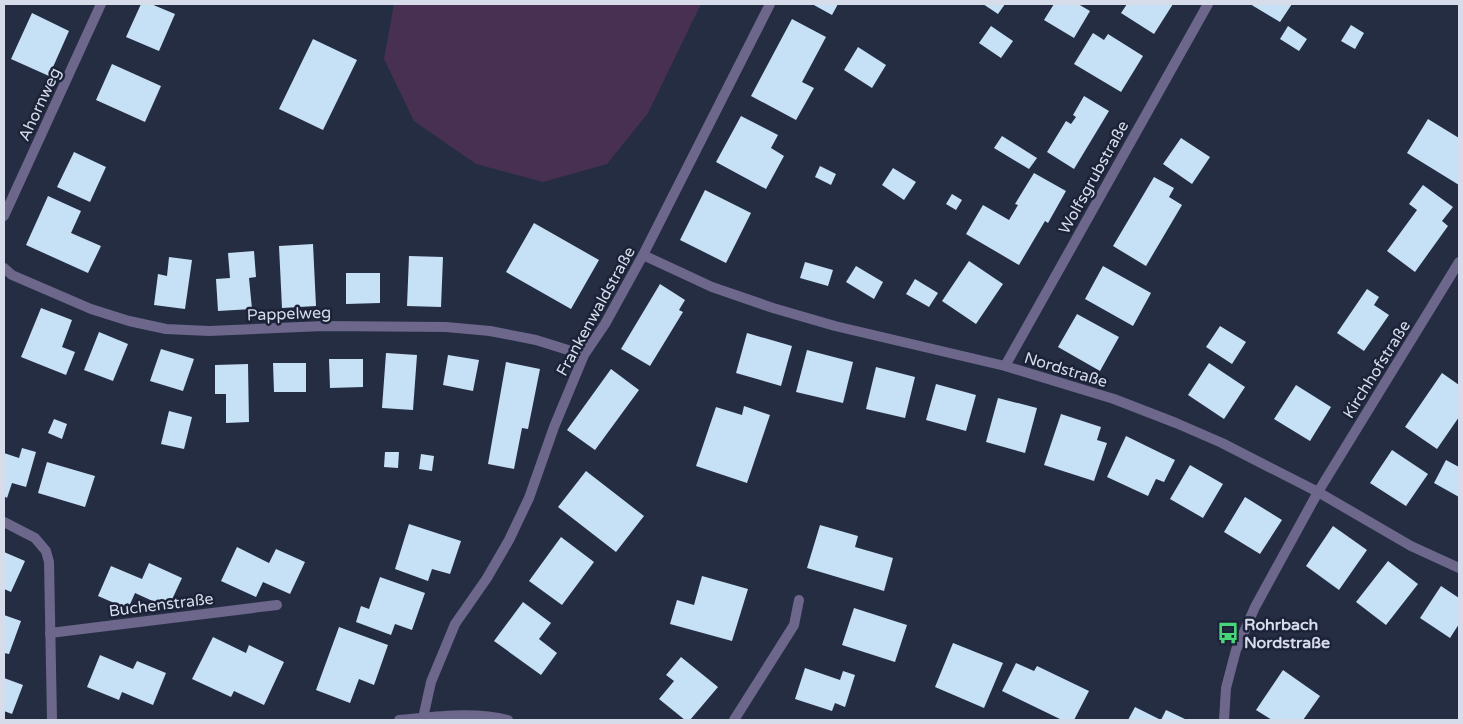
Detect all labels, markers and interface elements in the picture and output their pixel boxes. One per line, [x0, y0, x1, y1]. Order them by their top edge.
street label: Ahornweg [14, 65, 66, 144]
street label: Wolfsgrubstraße [1054, 117, 1133, 238]
street label: Frankenwaldstraße [552, 243, 640, 380]
street label: Pappelweg [247, 303, 331, 325]
street label: Kirchhofstraße [1339, 317, 1415, 422]
street label: Nordstraße [1022, 348, 1110, 392]
street label: Buchenstraße [108, 589, 215, 621]
place label: Rohrbach Nordstraße [1244, 615, 1330, 653]
bus stop icon: Rohrbach Nordstraße [1215, 620, 1241, 646]

